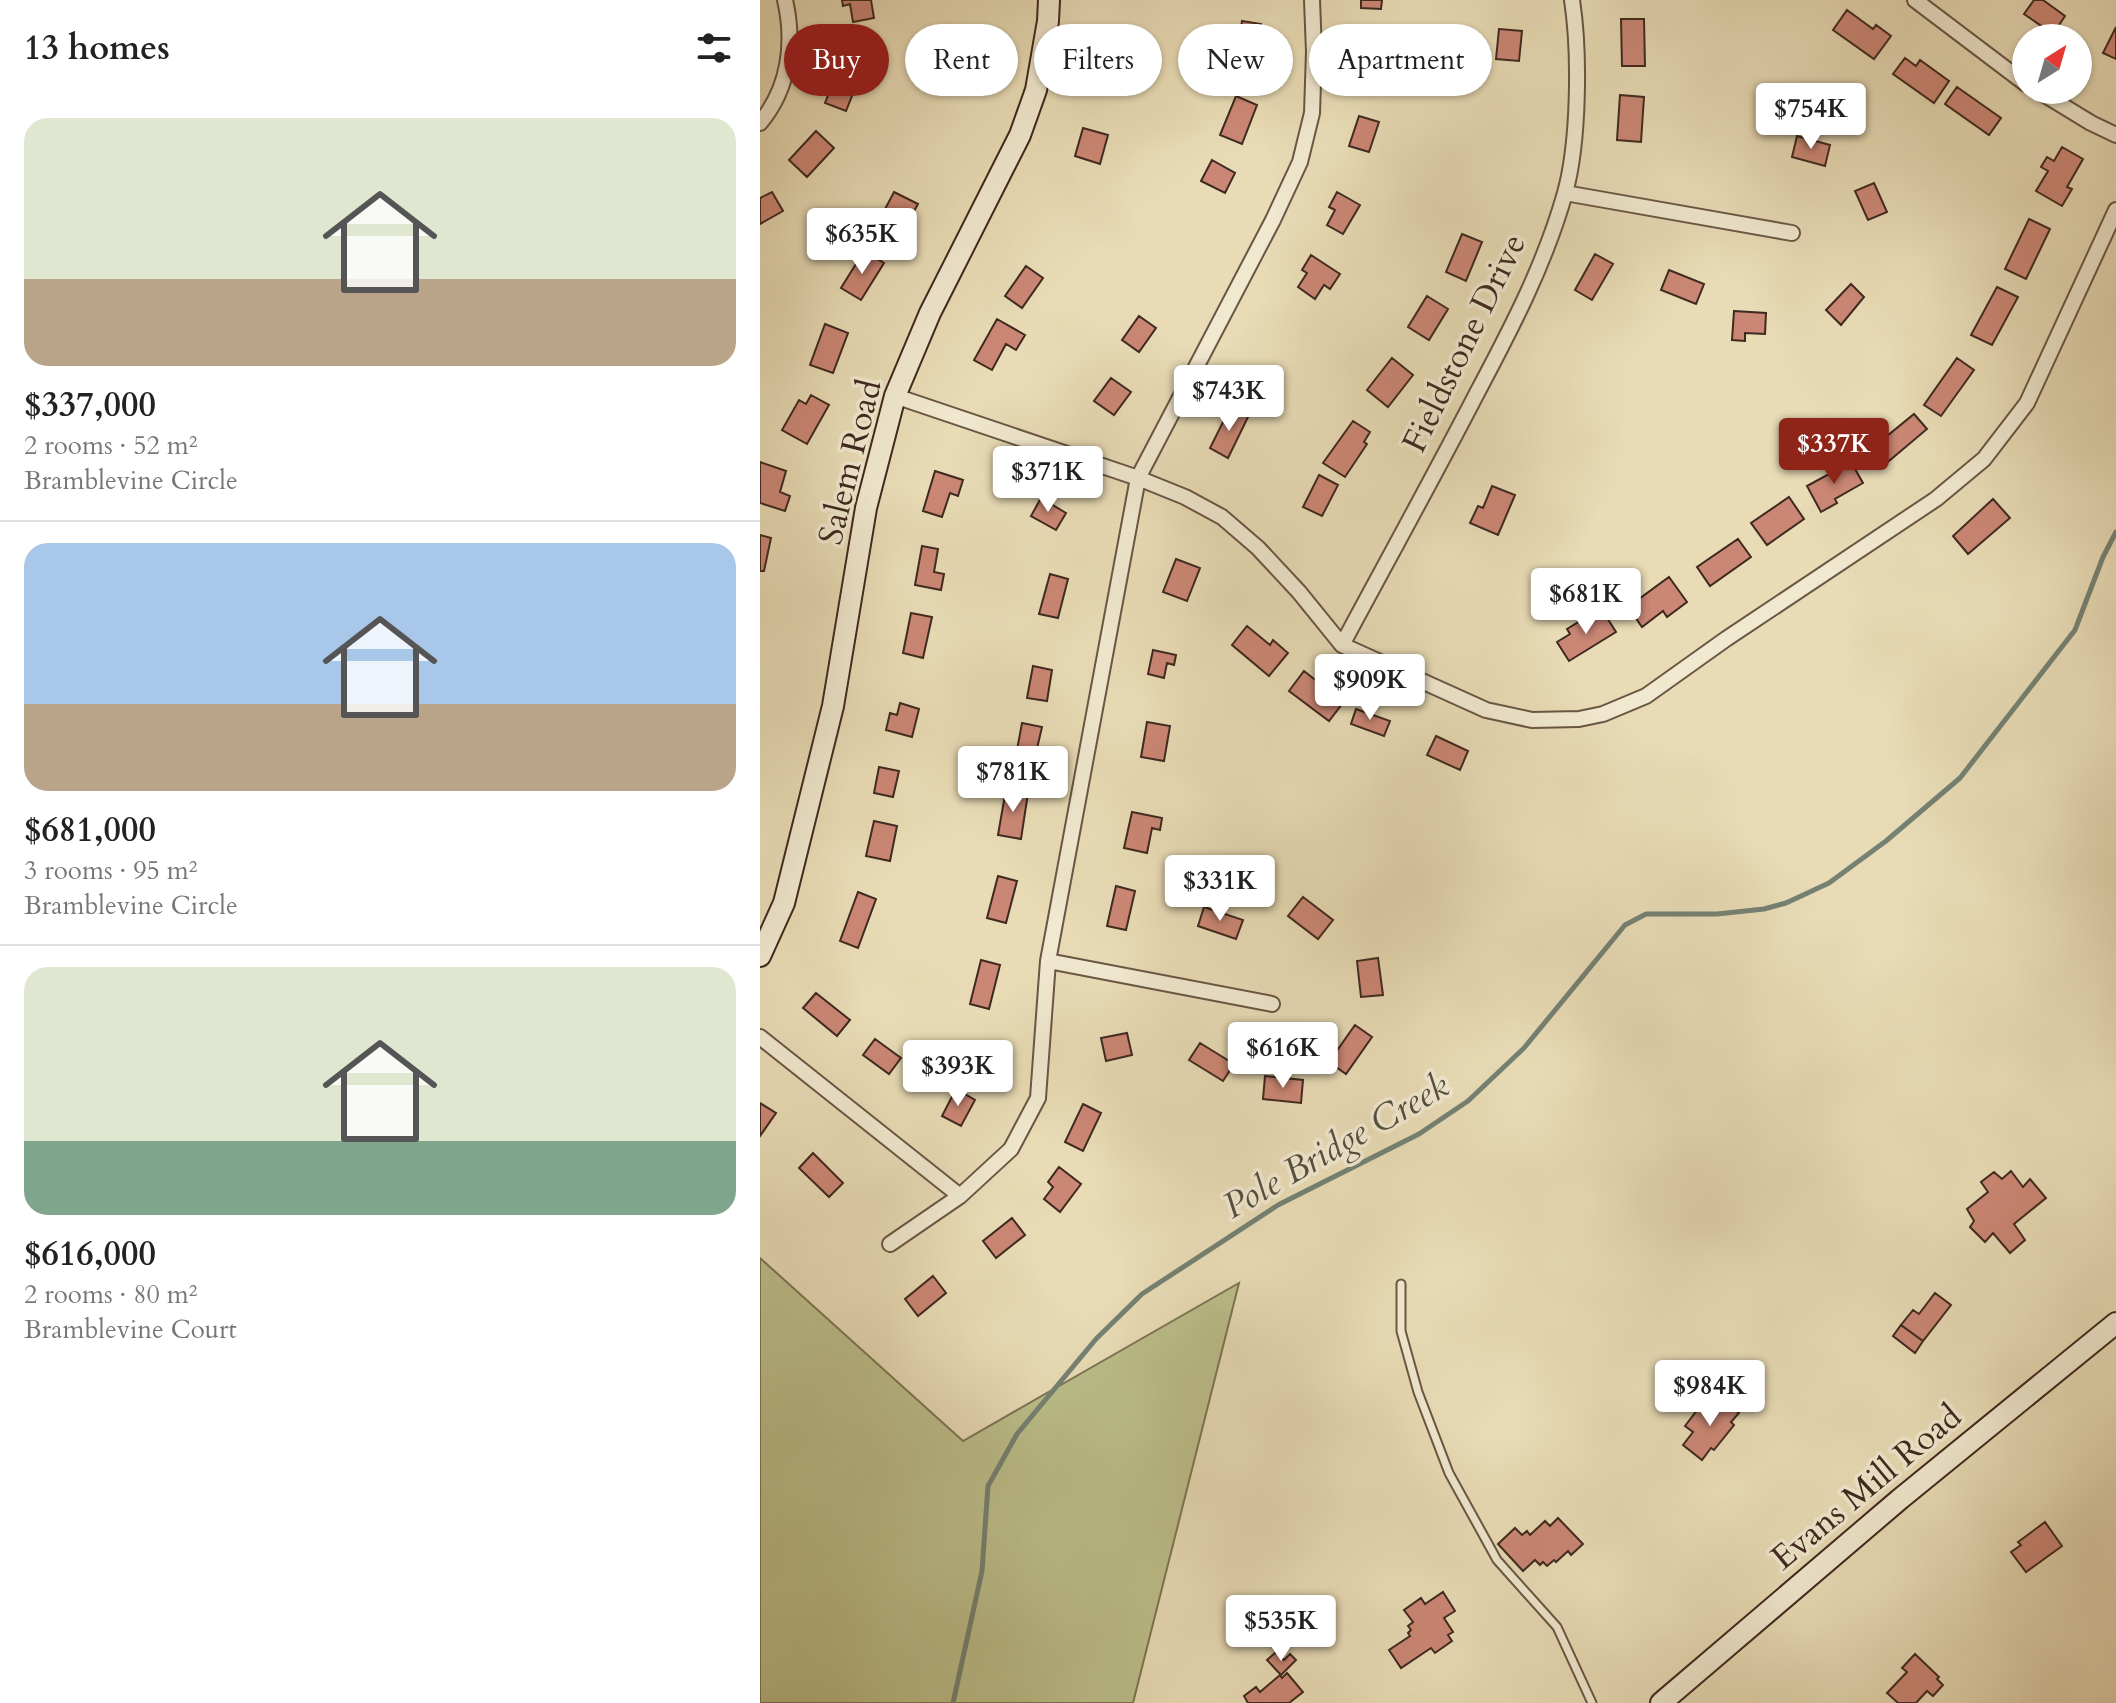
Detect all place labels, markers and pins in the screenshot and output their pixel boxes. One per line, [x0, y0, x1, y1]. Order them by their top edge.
pin: $754K [1755, 83, 1867, 151]
pin: $635K [806, 208, 918, 276]
pin: $743K [1173, 365, 1285, 433]
pin: $337K [1778, 418, 1890, 486]
pin: $371K [992, 446, 1104, 514]
pin: $681K [1530, 568, 1642, 636]
pin: $909K [1314, 654, 1426, 722]
pin: $781K [957, 746, 1069, 814]
pin: $331K [1164, 855, 1276, 923]
pin: $616K [1227, 1022, 1339, 1090]
pin: $393K [902, 1040, 1014, 1108]
pin: $984K [1654, 1360, 1766, 1428]
pin: $535K [1225, 1595, 1337, 1663]

